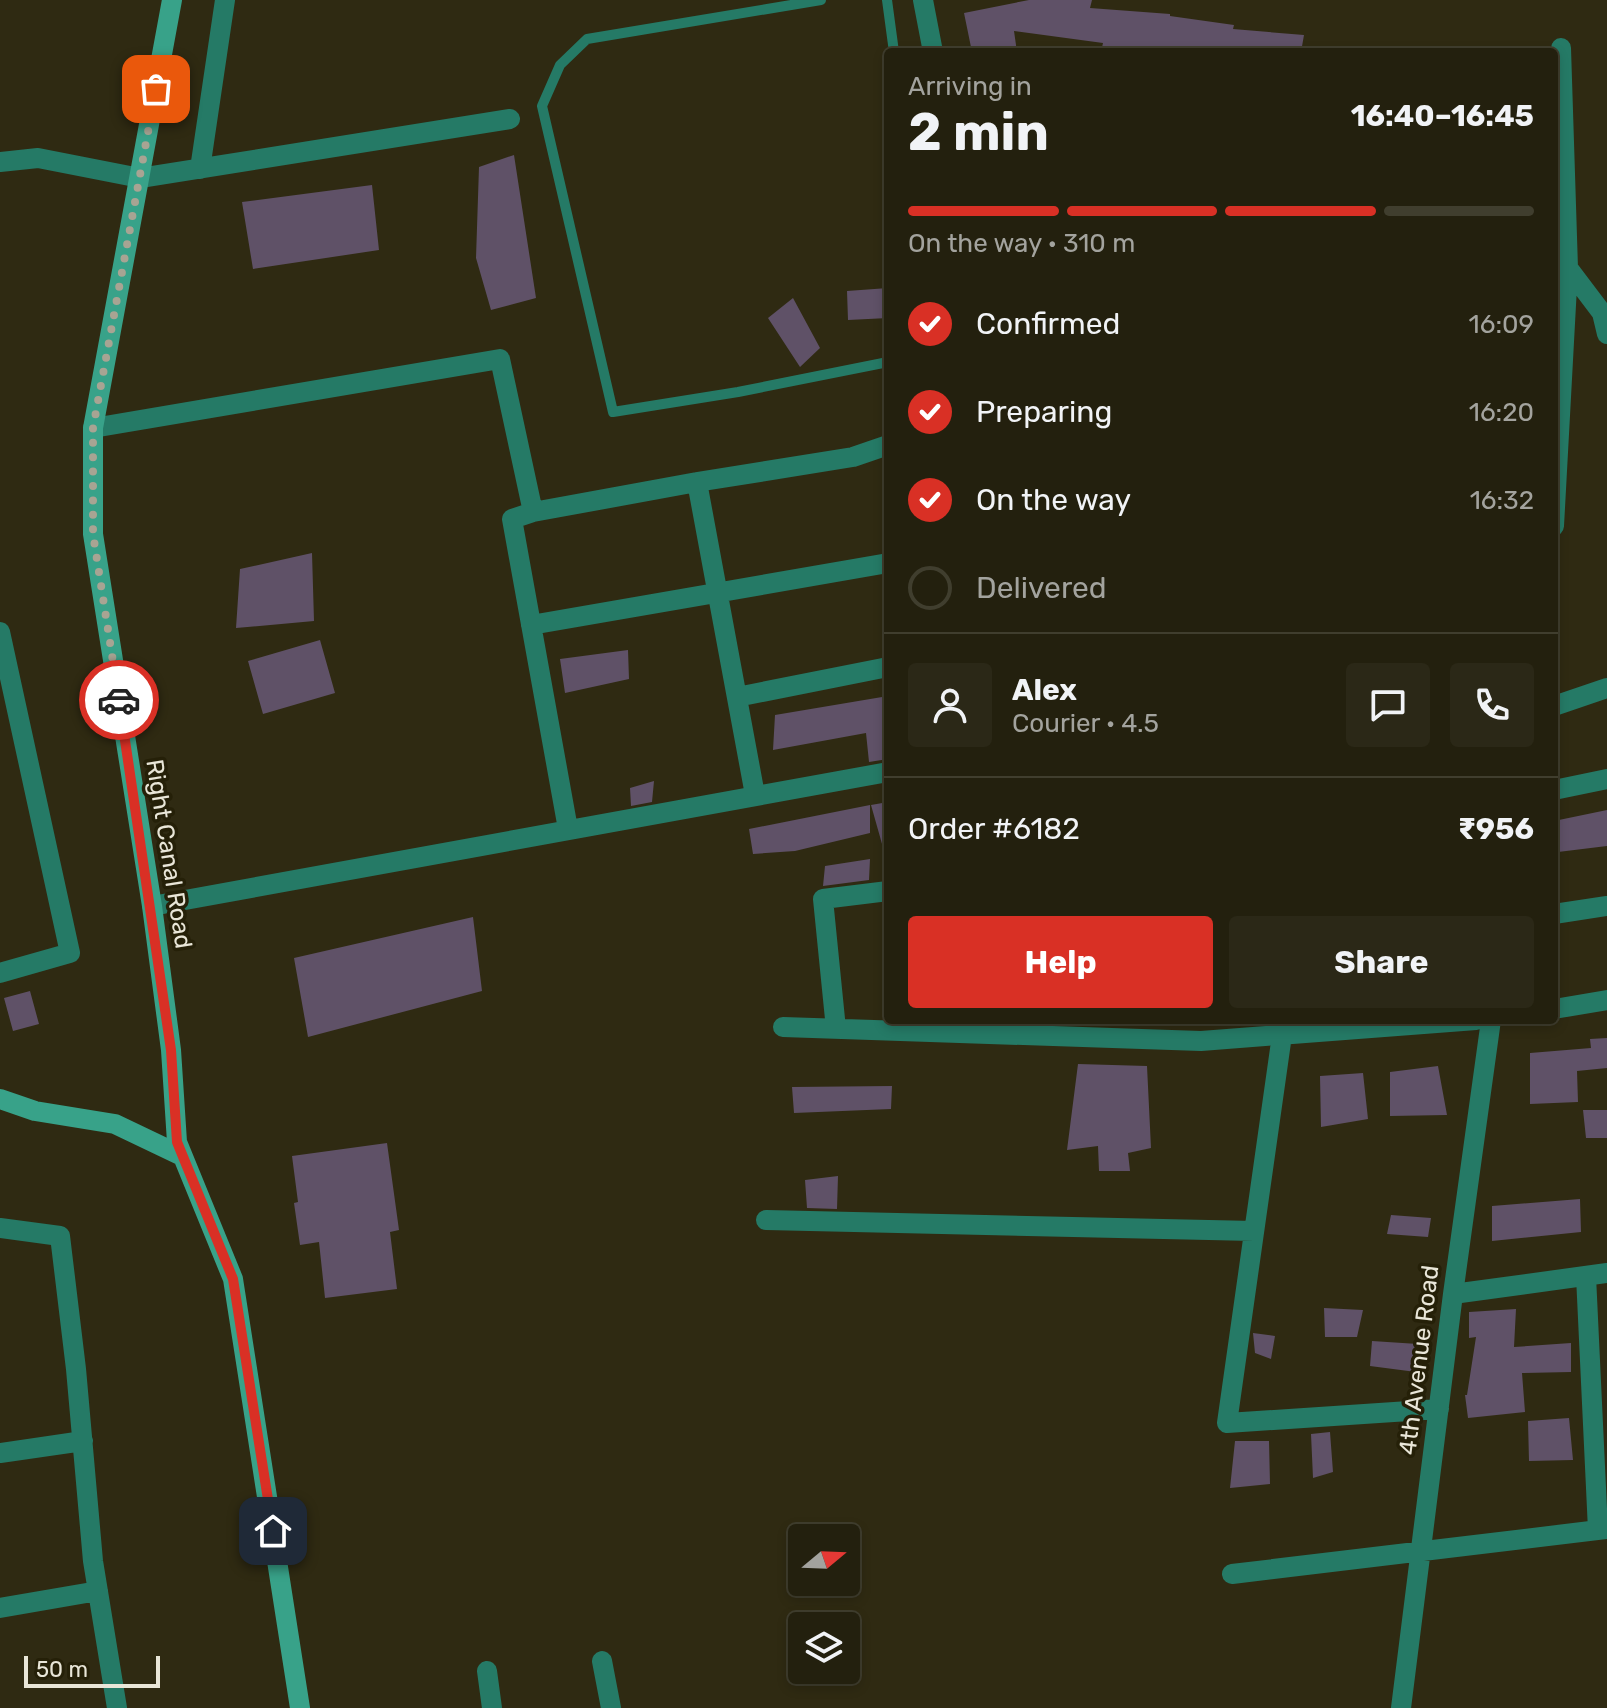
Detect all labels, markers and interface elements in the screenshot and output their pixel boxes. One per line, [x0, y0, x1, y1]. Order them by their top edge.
pin [122, 55, 190, 123]
icon: bag [134, 67, 178, 111]
text: Arriving in [908, 71, 1032, 102]
text: 16:40–16:45 [1351, 98, 1534, 134]
text: 2 min [908, 101, 1049, 163]
text: On the way · 310 m [908, 228, 1135, 259]
icon: check [908, 302, 952, 346]
text: Confirmed [976, 306, 1120, 342]
text: 16:09 [1469, 309, 1534, 340]
icon: check [908, 390, 952, 434]
text: Preparing [976, 394, 1112, 430]
text: 16:20 [1469, 397, 1534, 428]
icon: check [908, 478, 952, 522]
text: On the way [976, 482, 1131, 518]
text: 16:32 [1470, 485, 1534, 516]
text: Delivered [976, 570, 1107, 606]
courier [79, 660, 159, 740]
button: person [908, 663, 992, 747]
button: chat [1346, 663, 1430, 747]
button: phone [1450, 663, 1534, 747]
text: Alex [1012, 672, 1077, 708]
icon: car [97, 678, 141, 722]
text: Courier · 4.5 [1012, 708, 1159, 739]
street label: Right Canal Road [140, 757, 198, 951]
text: Order #6182 [908, 811, 1080, 847]
text: ₹956 [1458, 811, 1534, 847]
button: Help [908, 916, 1213, 1008]
button: Share [1229, 916, 1534, 1008]
street label: 4th Avenue Road [1393, 1264, 1445, 1456]
pin [239, 1497, 307, 1565]
icon: home [251, 1509, 295, 1553]
north arrow [788, 1524, 860, 1596]
map controls [788, 1524, 860, 1684]
button: layers [788, 1612, 860, 1684]
scale bar [24, 1652, 160, 1688]
text: 50 m [36, 1656, 88, 1683]

